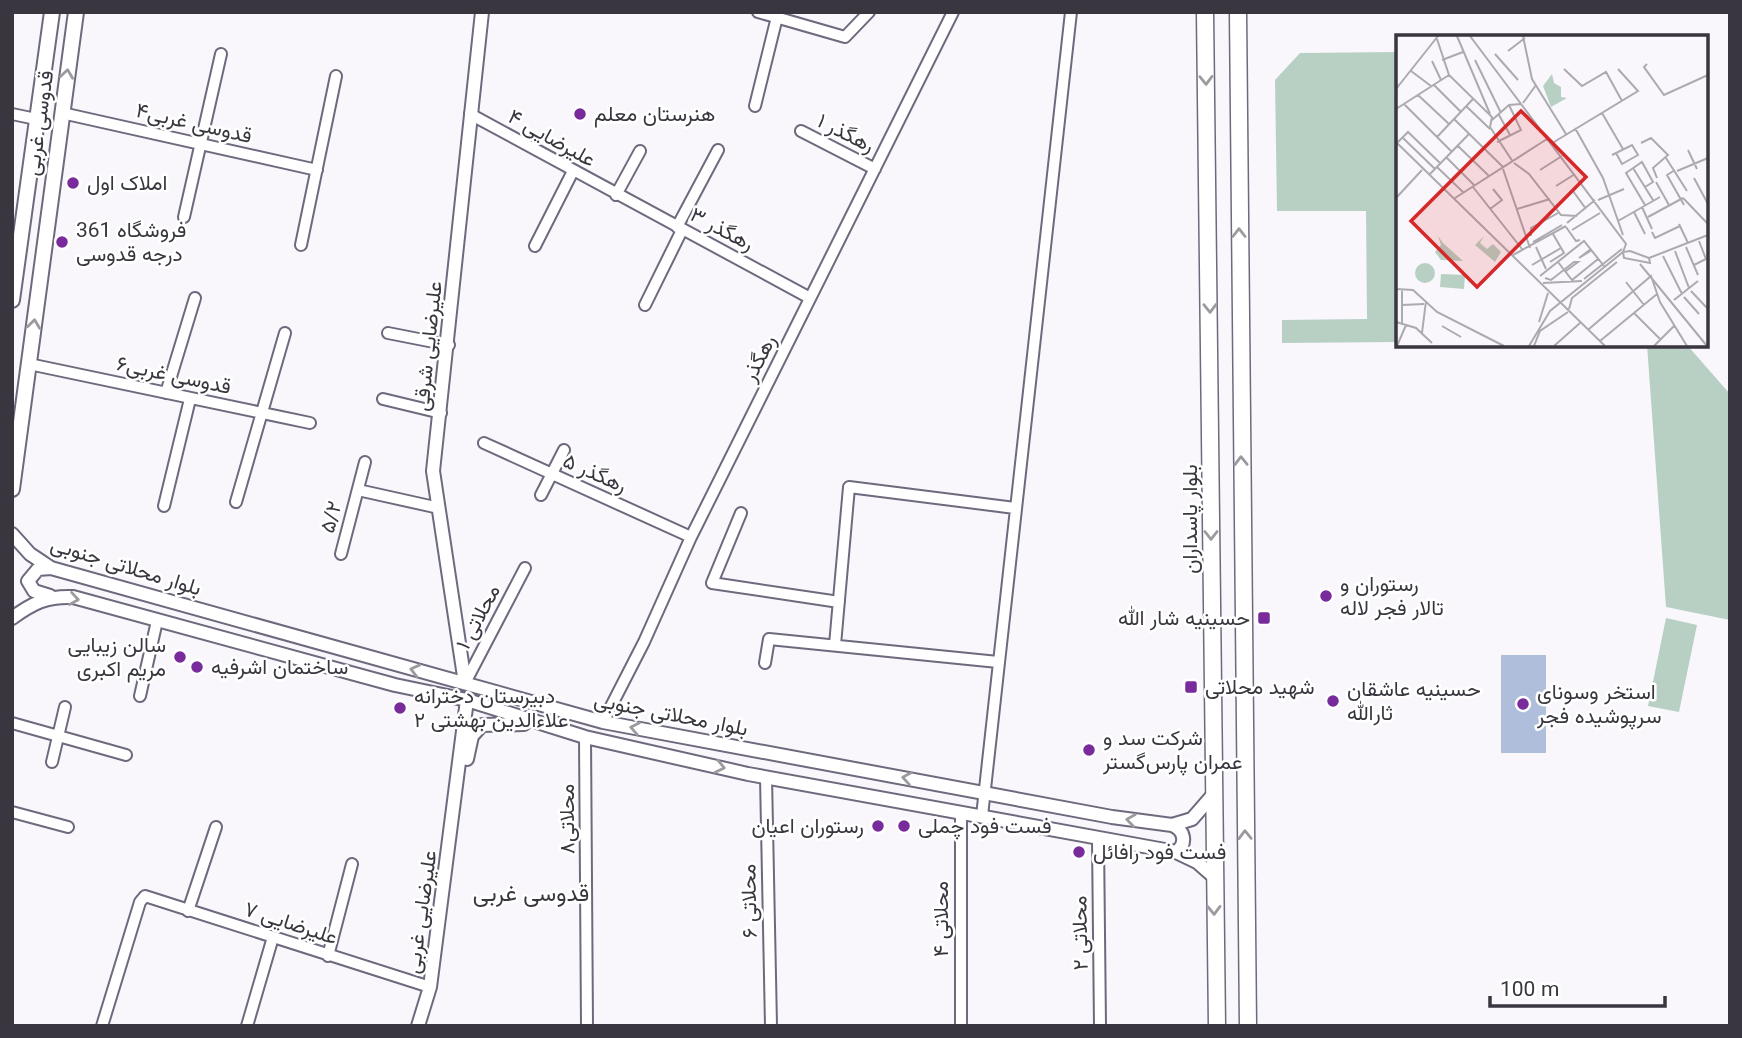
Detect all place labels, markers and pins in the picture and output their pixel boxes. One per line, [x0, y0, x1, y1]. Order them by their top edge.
place label: هنرستان معلم [594, 99, 715, 132]
marker: هنرستان معلم [572, 106, 588, 122]
place label: املاک اول [87, 168, 167, 201]
marker: املاک اول [65, 175, 81, 191]
place label: فروشگاه 361 درجه قدوسی [76, 215, 186, 272]
marker: فروشگاه 361 درجه قدوسی [54, 234, 70, 250]
place label: رستوران و تالار فجر لاله [1340, 569, 1444, 626]
marker: رستوران و تالار فجر لاله [1318, 588, 1334, 604]
place label: حسینیه شار الله [1118, 603, 1250, 636]
marker: حسینیه شار الله [1256, 610, 1272, 626]
place label: سالن زیبایی مریم اکبری [68, 630, 166, 687]
marker: سالن زیبایی مریم اکبری [172, 649, 188, 665]
place label: ساختمان اشرفیه [211, 652, 348, 685]
marker: ساختمان اشرفیه [189, 659, 205, 675]
place label: شهید محلاتی [1205, 672, 1315, 705]
place label: حسینیه عاشقان ثارالله [1347, 674, 1481, 731]
place label: استخر وسونای سرپوشیده فجر [1536, 677, 1661, 734]
marker: شهید محلاتی [1183, 679, 1199, 695]
place label: دبیرستان دخترانه علاءالدین بهشتی ۲ [414, 681, 568, 738]
marker: حسینیه عاشقان ثارالله [1325, 693, 1341, 709]
marker: استخر وسونای سرپوشیده فجر [1515, 696, 1531, 712]
marker: دبیرستان دخترانه علاءالدین بهشتی ۲ [392, 700, 408, 716]
place label: شرکت سد و عمران پارس‌گستر [1102, 723, 1242, 780]
marker: شرکت سد و عمران پارس‌گستر [1081, 742, 1097, 758]
place label: رستوران اعیان [751, 811, 864, 844]
place label: فست فود چملی [918, 811, 1052, 844]
marker: رستوران اعیان [870, 818, 886, 834]
marker: فست فود چملی [896, 818, 912, 834]
place label: فست فود رافائل [1093, 837, 1226, 870]
marker: فست فود رافائل [1071, 844, 1087, 860]

